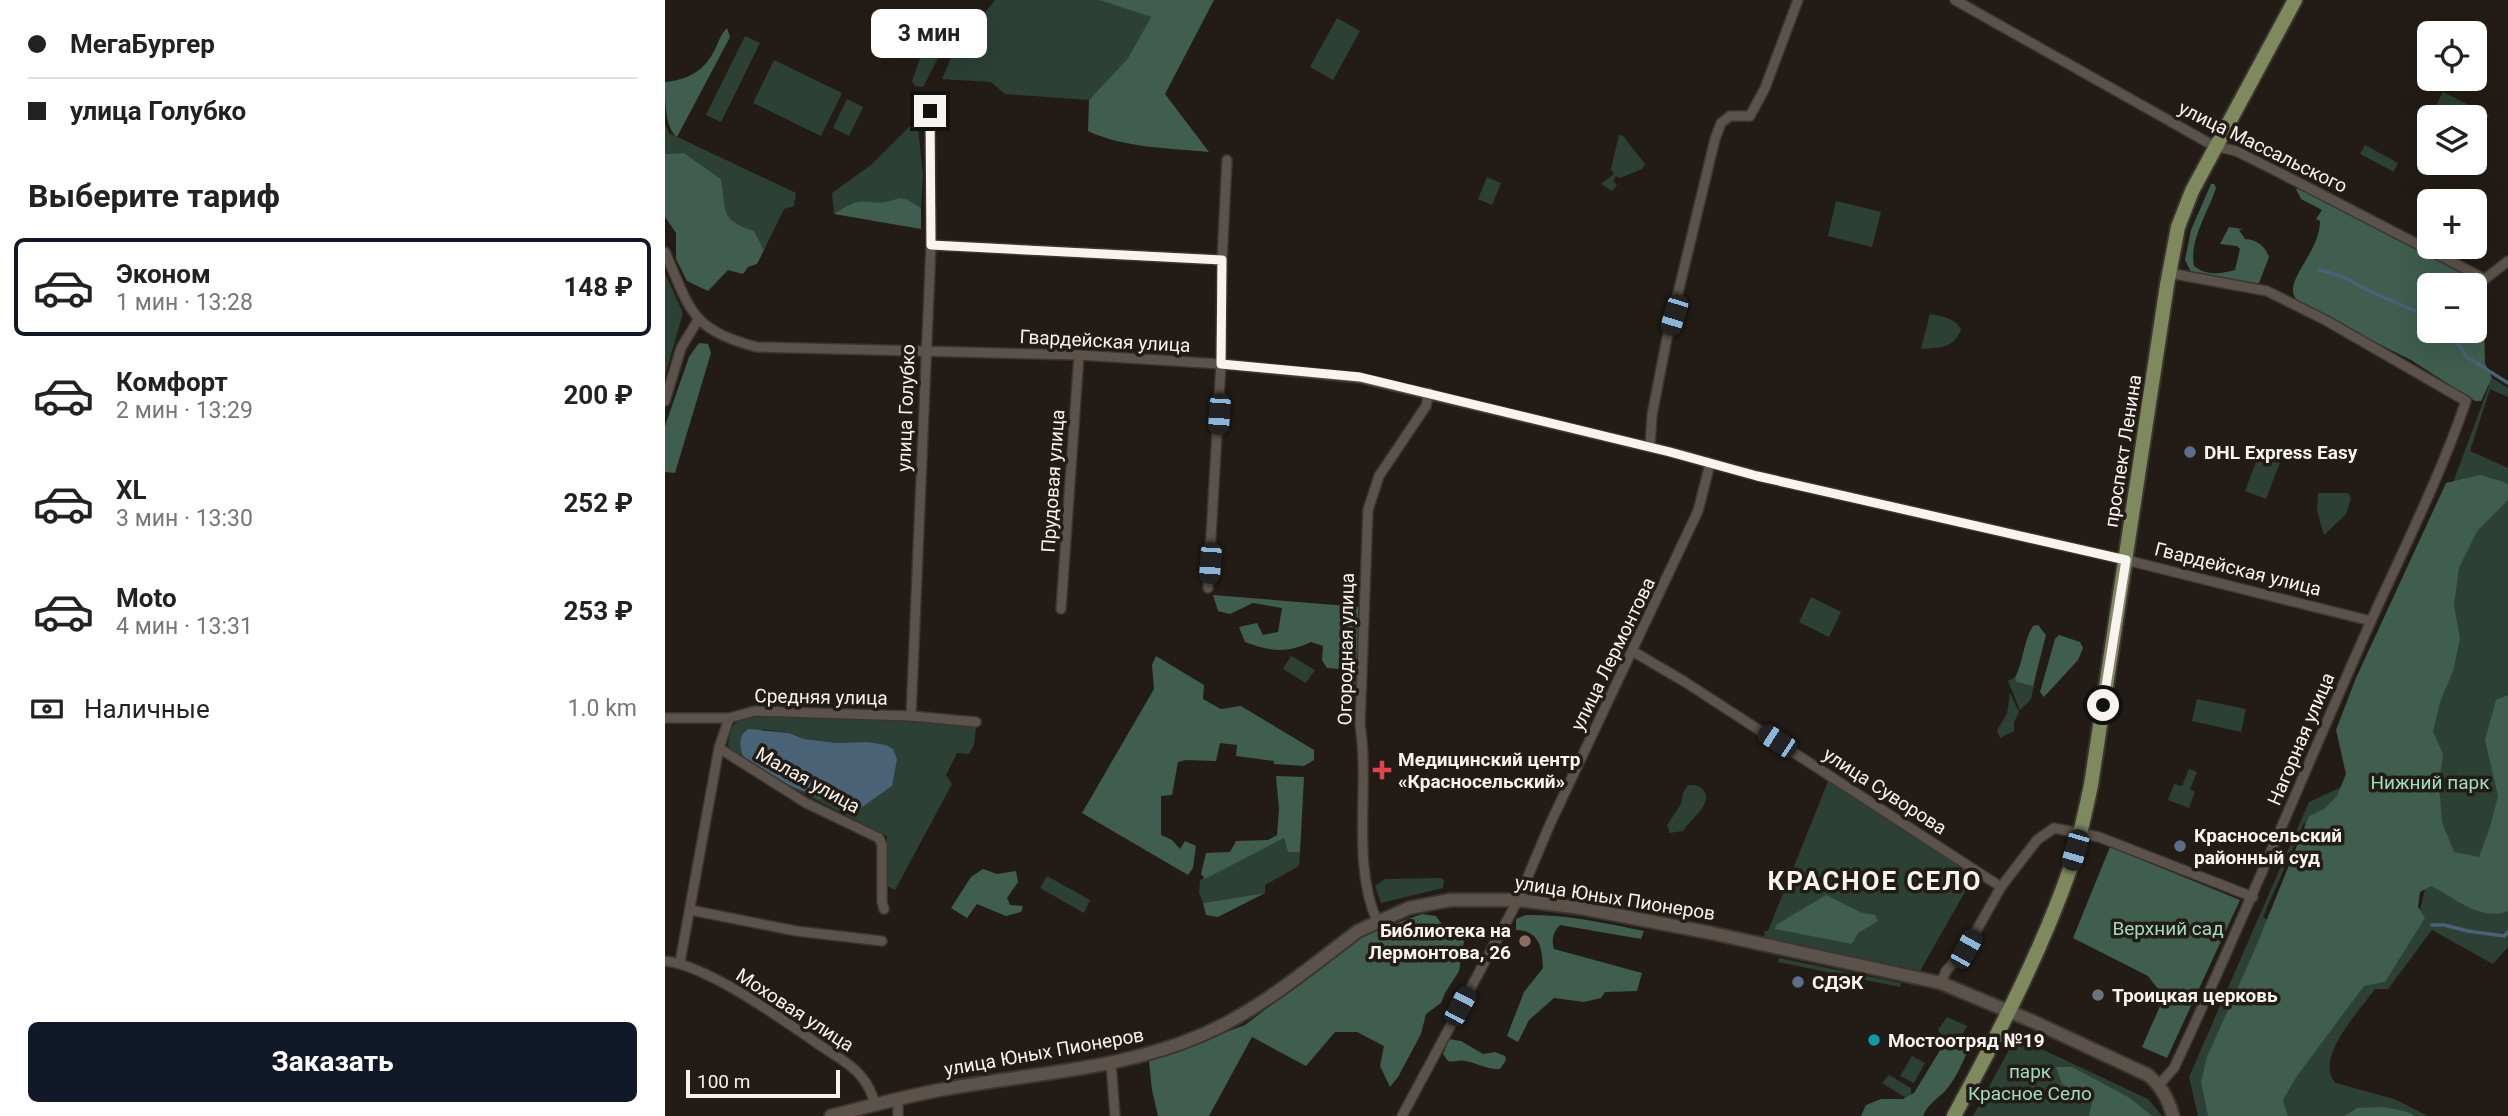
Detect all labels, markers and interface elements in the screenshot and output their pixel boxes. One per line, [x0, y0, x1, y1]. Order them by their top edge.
callout: 3 мин [872, 10, 988, 58]
text: 3 мин [898, 20, 960, 47]
map controls [2417, 21, 2487, 343]
button: locate [2417, 21, 2487, 91]
text: МегаБургер [70, 29, 215, 59]
route end [914, 95, 946, 127]
text: улица Голубко [70, 96, 246, 126]
street label: улица Массальского [2175, 96, 2351, 198]
button: layers [2417, 105, 2487, 175]
text: Выберите тариф [28, 177, 280, 215]
button: + [2417, 189, 2487, 259]
icon: car [32, 256, 95, 319]
text: Эконом [116, 259, 211, 289]
text: 148 ₽ [563, 272, 633, 302]
button: − [2417, 273, 2487, 343]
text: 1 мин · 13:28 [116, 289, 253, 316]
car [1658, 292, 1691, 338]
street label: Гвардейская улица [1019, 325, 1191, 357]
street label: улица Голубко [892, 344, 920, 472]
icon: car [32, 364, 95, 427]
text: Комфорт [116, 367, 228, 397]
street label: проспект Ленина [2100, 373, 2146, 529]
text: 200 ₽ [563, 380, 633, 410]
car [1208, 392, 1231, 436]
text: 2 мин · 13:29 [116, 397, 253, 424]
street label: Прудовая улица [1037, 409, 1069, 553]
place label: DHL Express Easy [2204, 441, 2358, 464]
marker: DHL Express Easy [2182, 444, 2198, 460]
icon: car [32, 472, 95, 535]
text: XL [116, 475, 147, 505]
text: 252 ₽ [563, 488, 633, 518]
text: 3 мин · 13:30 [116, 505, 253, 532]
street label: Гвардейская улица [2152, 537, 2324, 601]
car [1199, 541, 1222, 585]
street label: Огородная улица [1333, 573, 1359, 725]
street label: улица Лермонтова [1566, 574, 1660, 734]
icon: car [32, 580, 95, 643]
text: Moto [116, 583, 177, 613]
text: 253 ₽ [563, 596, 633, 626]
text: 4 мин · 13:31 [116, 613, 253, 640]
street label: Нагорная улица [2263, 669, 2339, 809]
street label: Средняя улица [754, 684, 888, 710]
route start [2087, 689, 2119, 721]
icon: cash [28, 690, 66, 728]
text: Наличные [84, 694, 210, 724]
text: 1.0 km [568, 695, 637, 722]
car [1754, 721, 1801, 761]
street label: Малая улица [752, 742, 864, 818]
street label: улица Суворова [1819, 743, 1951, 839]
place label: Медицинский центр «Красносельский» [1398, 748, 1581, 793]
marker: Медицинский центр «Красносельский» [1372, 760, 1392, 780]
park label: Нижний парк [2371, 771, 2490, 794]
place label: Красносельский районный суд [2194, 824, 2342, 869]
car [2060, 827, 2091, 873]
marker: Красносельский районный суд [2172, 838, 2188, 854]
district label: КРАСНОЕ СЕЛО [1767, 866, 1983, 896]
street label: улица Юных Пионеров [1513, 871, 1717, 925]
park label: Верхний сад [2112, 917, 2224, 940]
place label: Библиотека на Лермонтова, 26 [1369, 919, 1511, 964]
car [1947, 926, 1986, 972]
marker: Библиотека на Лермонтова, 26 [1517, 933, 1533, 949]
street label: Моховая улица [732, 963, 858, 1057]
place label: СДЭК [1812, 971, 1864, 994]
marker: СДЭК [1790, 974, 1806, 990]
car [1441, 983, 1480, 1029]
place label: Троицкая церковь [2112, 984, 2278, 1007]
marker: Троицкая церковь [2090, 987, 2106, 1003]
button: Заказать [28, 1022, 637, 1102]
street label: улица Юных Пионеров [942, 1023, 1146, 1081]
place label: Мостоотряд №19 [1888, 1029, 2045, 1052]
marker: Мостоотряд №19 [1866, 1032, 1882, 1048]
park label: парк Красное Село [1968, 1060, 2092, 1105]
scale bar [686, 1067, 840, 1099]
text: 100 m [697, 1070, 750, 1093]

